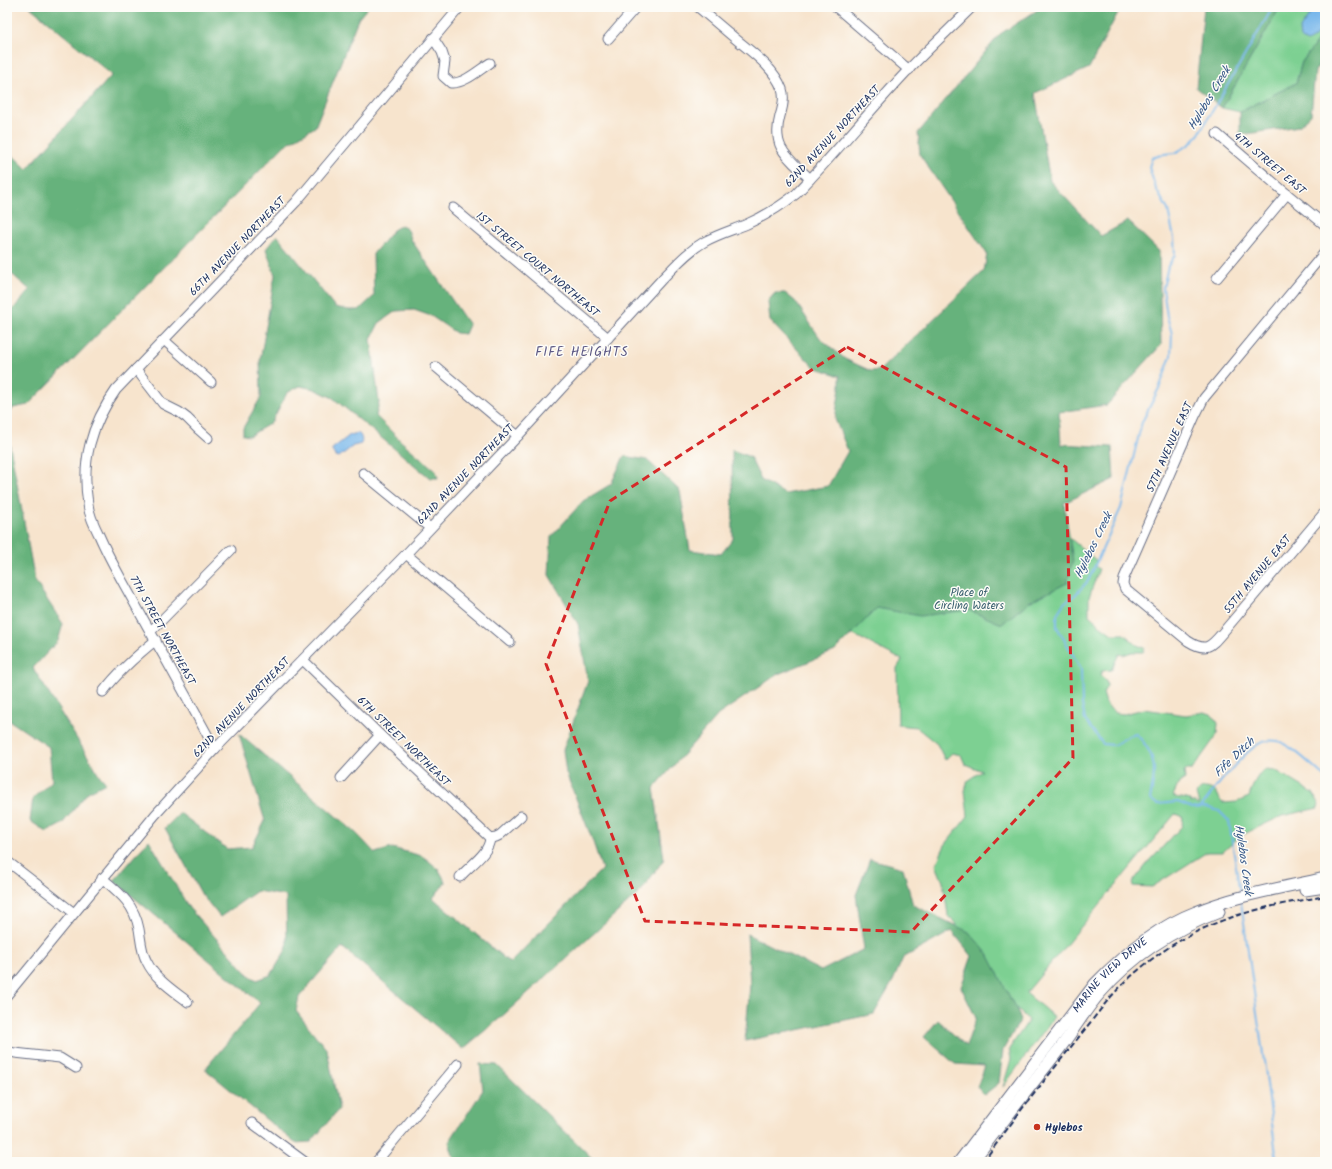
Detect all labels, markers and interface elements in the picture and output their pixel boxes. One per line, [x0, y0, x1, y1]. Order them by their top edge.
water label: Hylebos Creek [1183, 61, 1237, 134]
street label: 62ND AVENUE NORTHEAST [780, 81, 886, 192]
street label: 4TH STREET EAST [1229, 128, 1310, 200]
street label: 66TH AVENUE NORTHEAST [185, 192, 291, 301]
street label: 1ST STREET COURT NORTHEAST [472, 208, 604, 323]
district label: FIFE HEIGHTS [535, 342, 629, 363]
street label: 57TH AVENUE EAST [1142, 398, 1198, 496]
street label: 62ND AVENUE NORTHEAST [413, 419, 520, 529]
water label: Hylebos Creek [1069, 507, 1119, 581]
street label: 55TH AVENUE EAST [1219, 530, 1297, 618]
street label: 7TH STREET NORTHEAST [124, 572, 200, 690]
park label: Place of Circling Waters [934, 584, 1004, 615]
street label: 62ND AVENUE NORTHEAST [189, 652, 296, 762]
street label: 6TH STREET NORTHEAST [353, 692, 455, 792]
water label: Fife Ditch [1209, 732, 1260, 782]
water label: Hylebos Creek [1229, 823, 1258, 899]
street label: MARINE VIEW DRIVE [1068, 933, 1152, 1017]
place label: Hylebos [1045, 1119, 1083, 1137]
marker: Hylebos [1032, 1122, 1042, 1132]

